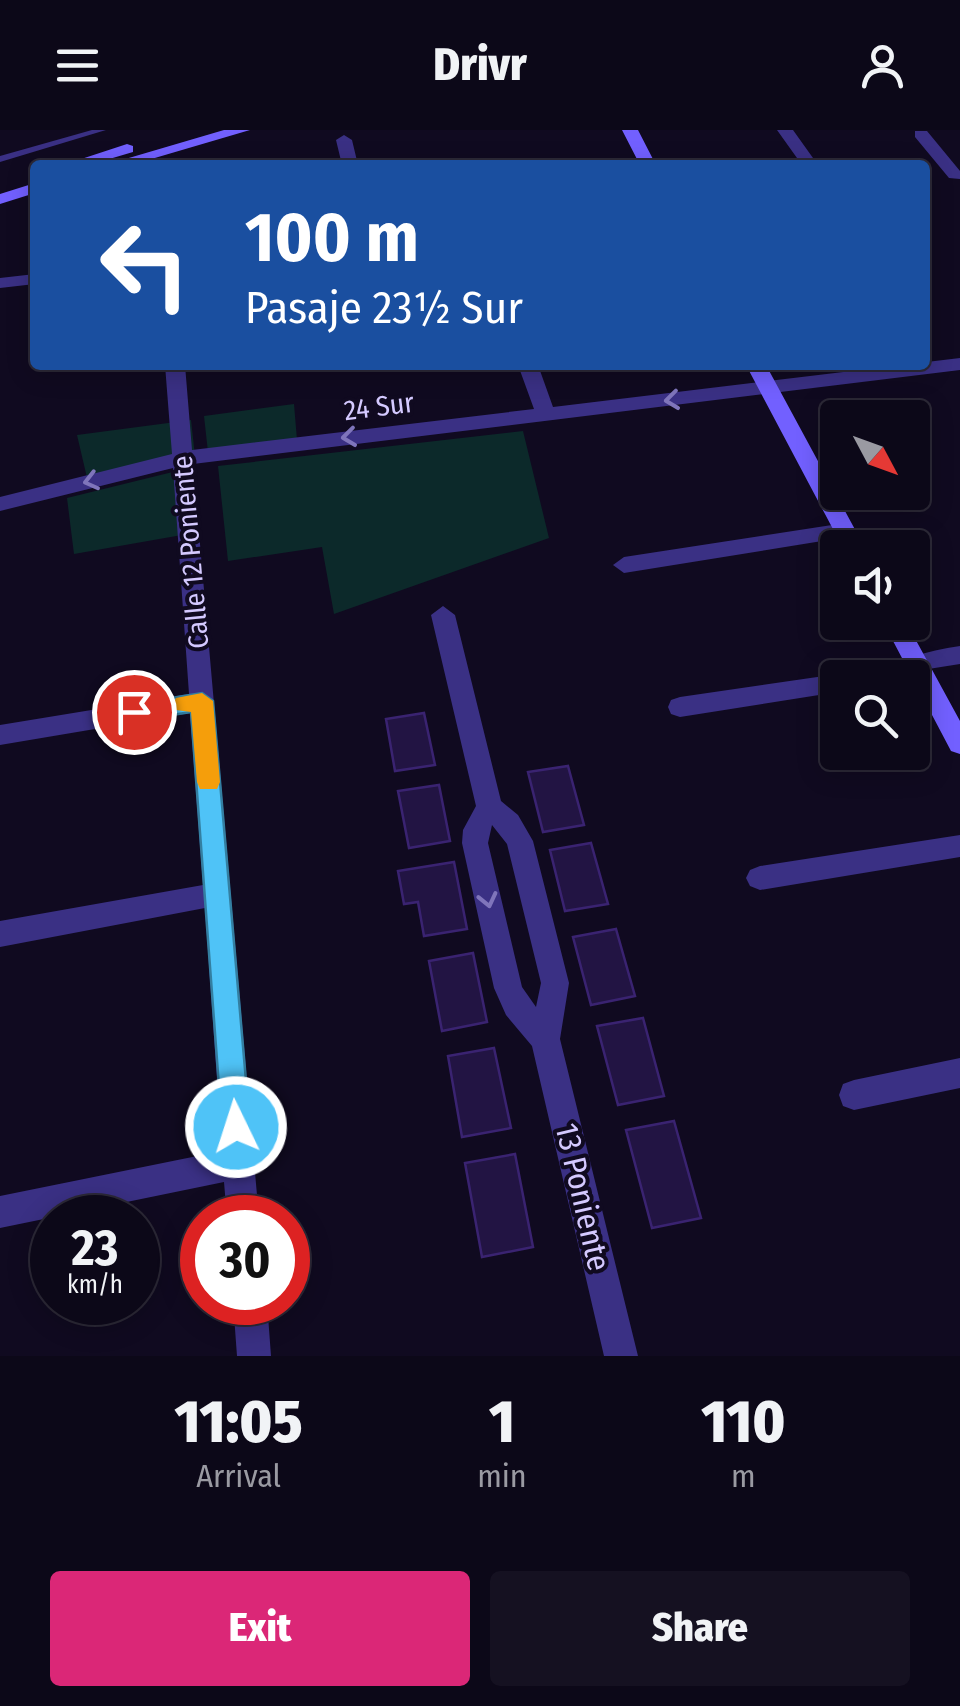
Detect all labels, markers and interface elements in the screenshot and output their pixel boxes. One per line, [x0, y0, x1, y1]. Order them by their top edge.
icon: menu [50, 38, 105, 93]
text: Drivr [433, 38, 527, 92]
icon: person [855, 38, 910, 93]
text: 100 m [245, 196, 419, 280]
icon: left [80, 200, 210, 330]
text: Pasaje 23½ Sur [245, 281, 523, 335]
street label: 24 Sur [342, 386, 416, 427]
one-way arrow [663, 389, 679, 410]
north arrow [820, 400, 930, 510]
map controls [820, 400, 930, 770]
one-way arrow [340, 426, 356, 447]
street label: Calle 12 Poniente [166, 454, 215, 650]
one-way arrow [83, 469, 100, 490]
button: sound [820, 530, 930, 640]
button: search [820, 660, 930, 770]
pin [92, 670, 177, 755]
icon: arrive [107, 685, 162, 740]
one-way arrow [476, 891, 497, 908]
position arrow [184, 1075, 288, 1179]
street label: 13 Poniente [548, 1119, 618, 1275]
speed limit sign: 30 [180, 1195, 310, 1325]
text: 23 [72, 1218, 118, 1278]
text: km/h [67, 1270, 123, 1300]
text: 11:05 [175, 1386, 303, 1458]
text: 1 [489, 1386, 515, 1458]
text: 110 [701, 1386, 785, 1458]
text: Arrival [196, 1457, 281, 1495]
text: min [477, 1457, 527, 1495]
text: m [731, 1457, 756, 1495]
button: Exit [50, 1571, 470, 1686]
button: Share [490, 1571, 910, 1686]

